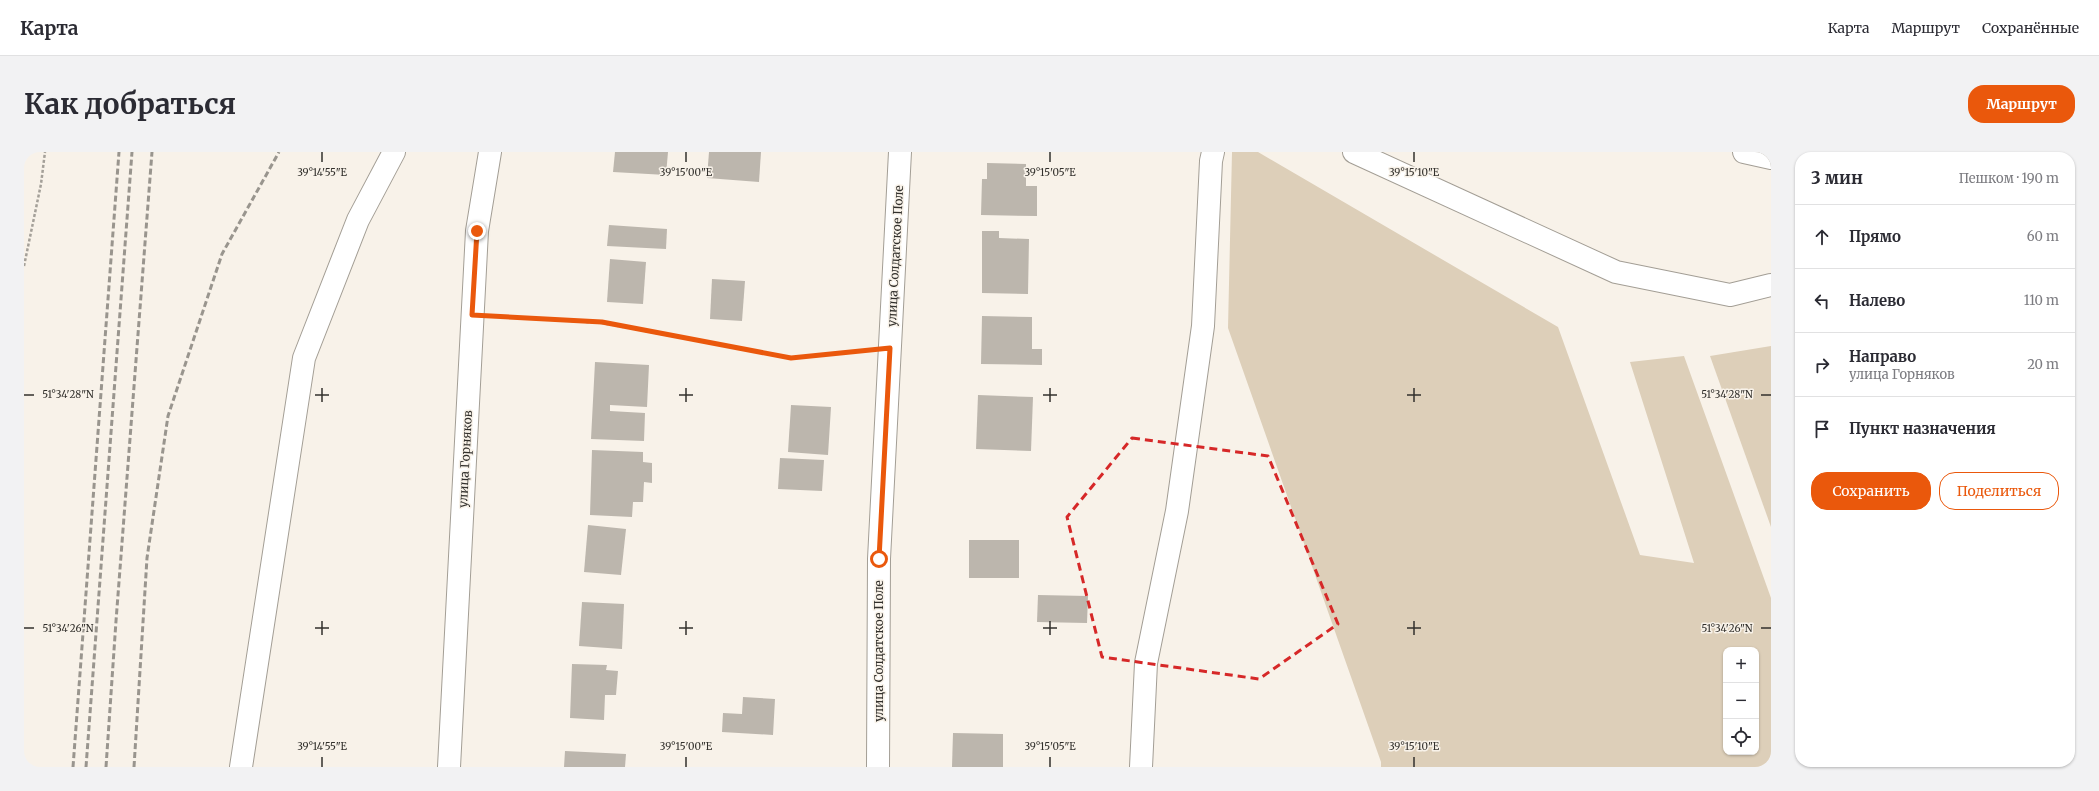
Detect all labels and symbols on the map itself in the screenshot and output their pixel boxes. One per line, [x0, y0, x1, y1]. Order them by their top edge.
text: 39°14'55"E [297, 166, 347, 179]
text: 39°15'00"E [660, 166, 713, 179]
text: 39°15'05"E [1024, 166, 1076, 179]
text: 39°15'10"E [1389, 166, 1440, 179]
street label: улица Солдатское Поле [884, 185, 906, 327]
route end [468, 222, 486, 240]
text: 51°34'28"N [42, 388, 94, 401]
text: 51°34'28"N [1701, 388, 1753, 401]
street label: улица Горняков [455, 410, 475, 508]
route start [870, 550, 888, 568]
street label: улица Солдатское Поле [871, 580, 886, 722]
text: 51°34'26"N [42, 622, 94, 635]
text: 51°34'26"N [1701, 622, 1753, 635]
text: 39°14'55"E [297, 740, 347, 753]
text: 39°15'00"E [660, 740, 713, 753]
text: 39°15'05"E [1024, 740, 1076, 753]
text: 39°15'10"E [1389, 740, 1440, 753]

